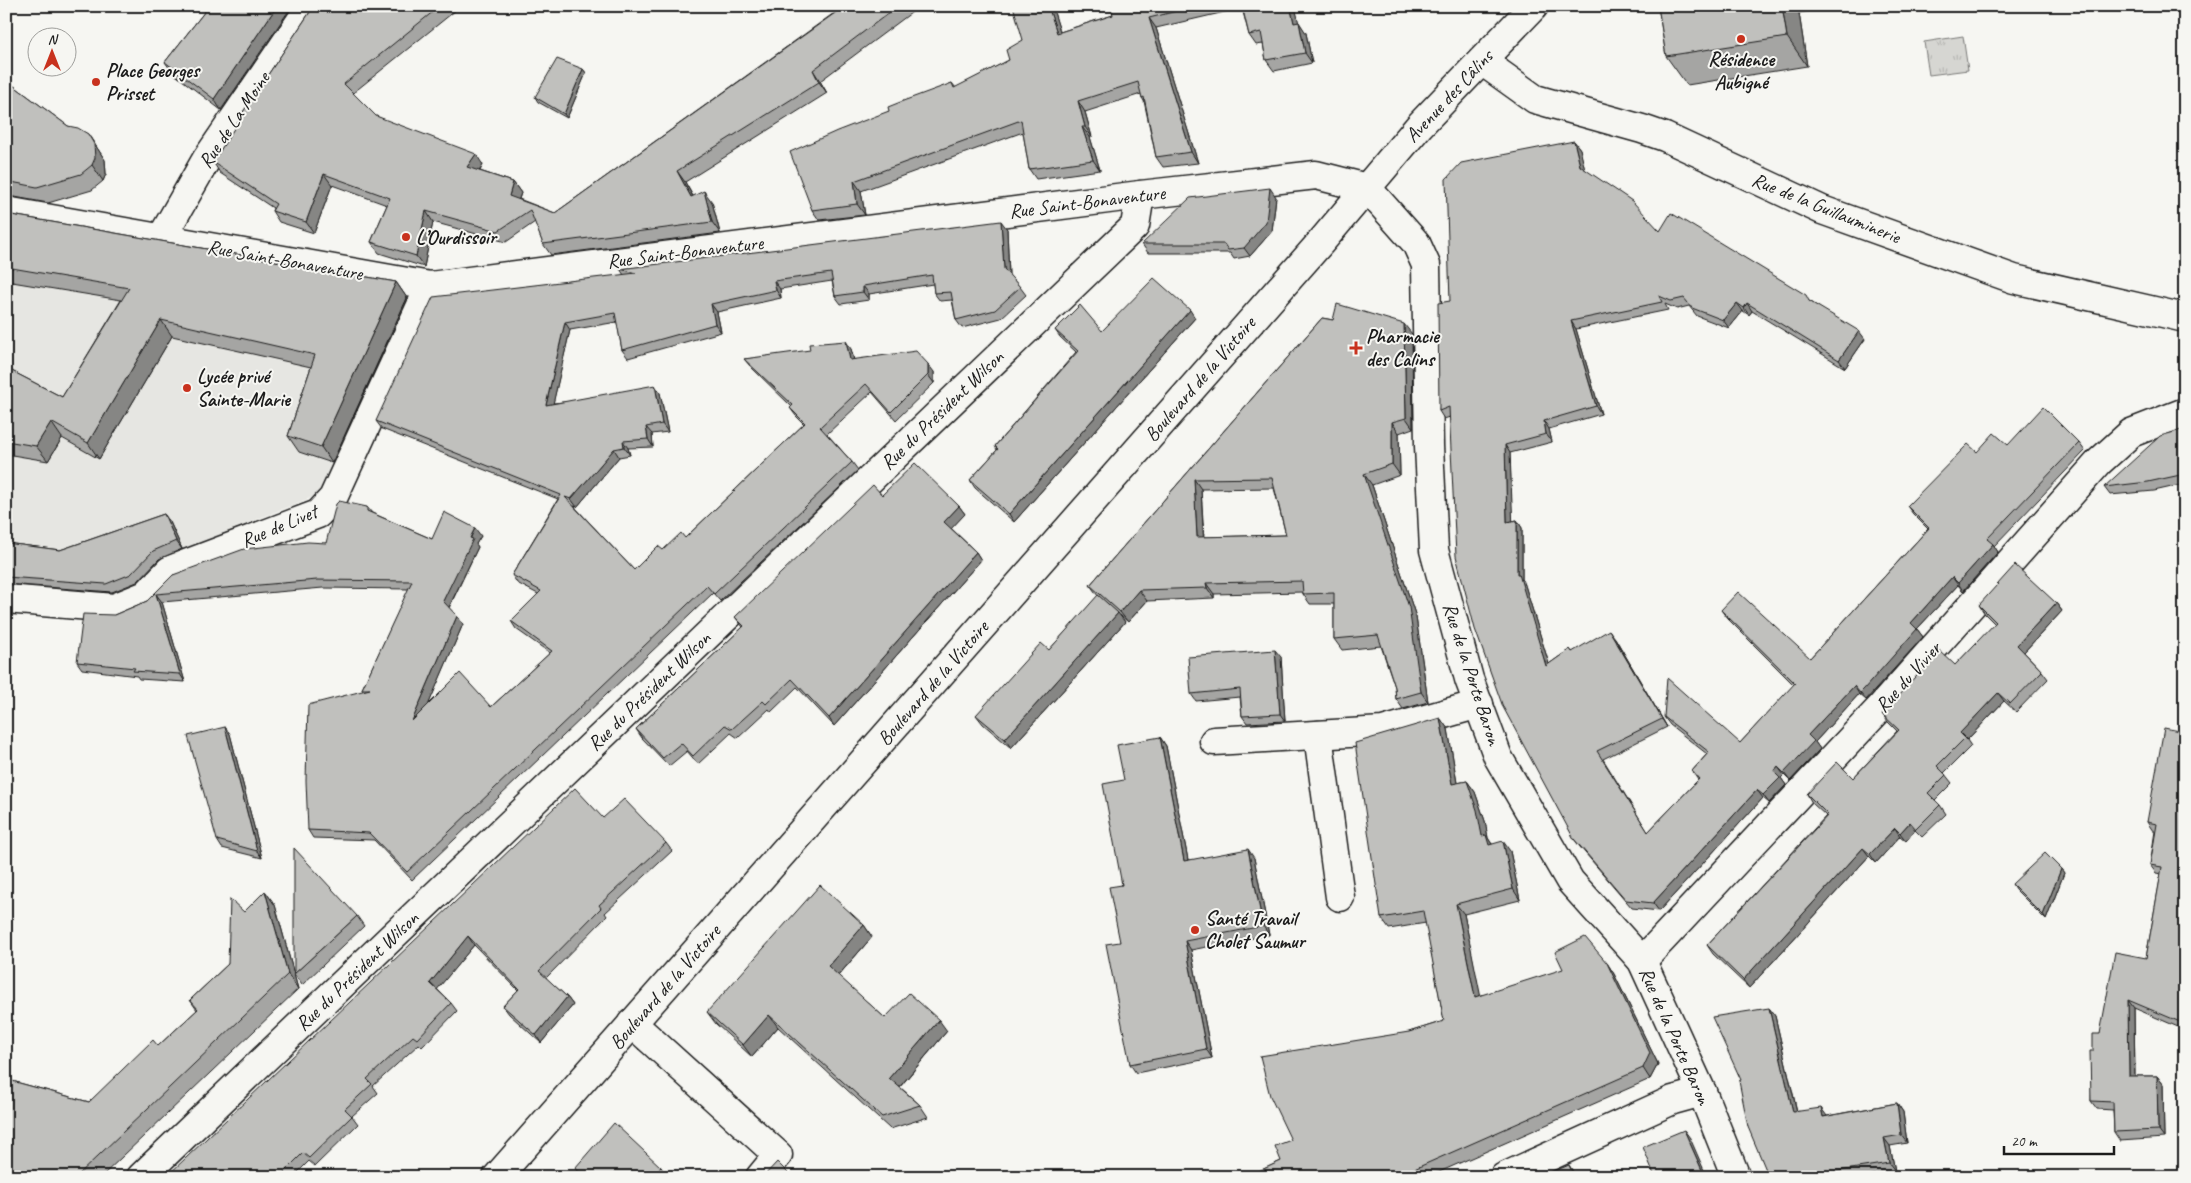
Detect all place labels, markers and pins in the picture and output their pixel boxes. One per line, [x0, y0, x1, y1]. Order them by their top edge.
marker: Résidence Aubigné [1735, 33, 1747, 45]
place label: Résidence Aubigné [1708, 47, 1775, 95]
place label: Place Georges Prisset [106, 58, 201, 106]
marker: Place Georges Prisset [90, 76, 102, 88]
place label: L’Ourdissoir [416, 225, 499, 250]
marker: L’Ourdissoir [400, 231, 412, 243]
place label: Pharmacie des Calins [1366, 324, 1441, 372]
marker: Pharmacie des Calins [1350, 342, 1362, 354]
place label: Lycée privé Sainte-Marie [197, 364, 291, 412]
marker: Lycée privé Sainte-Marie [181, 382, 193, 394]
place label: Santé Travail Cholet Saumur [1205, 906, 1307, 954]
marker: Santé Travail Cholet Saumur [1189, 924, 1201, 936]

